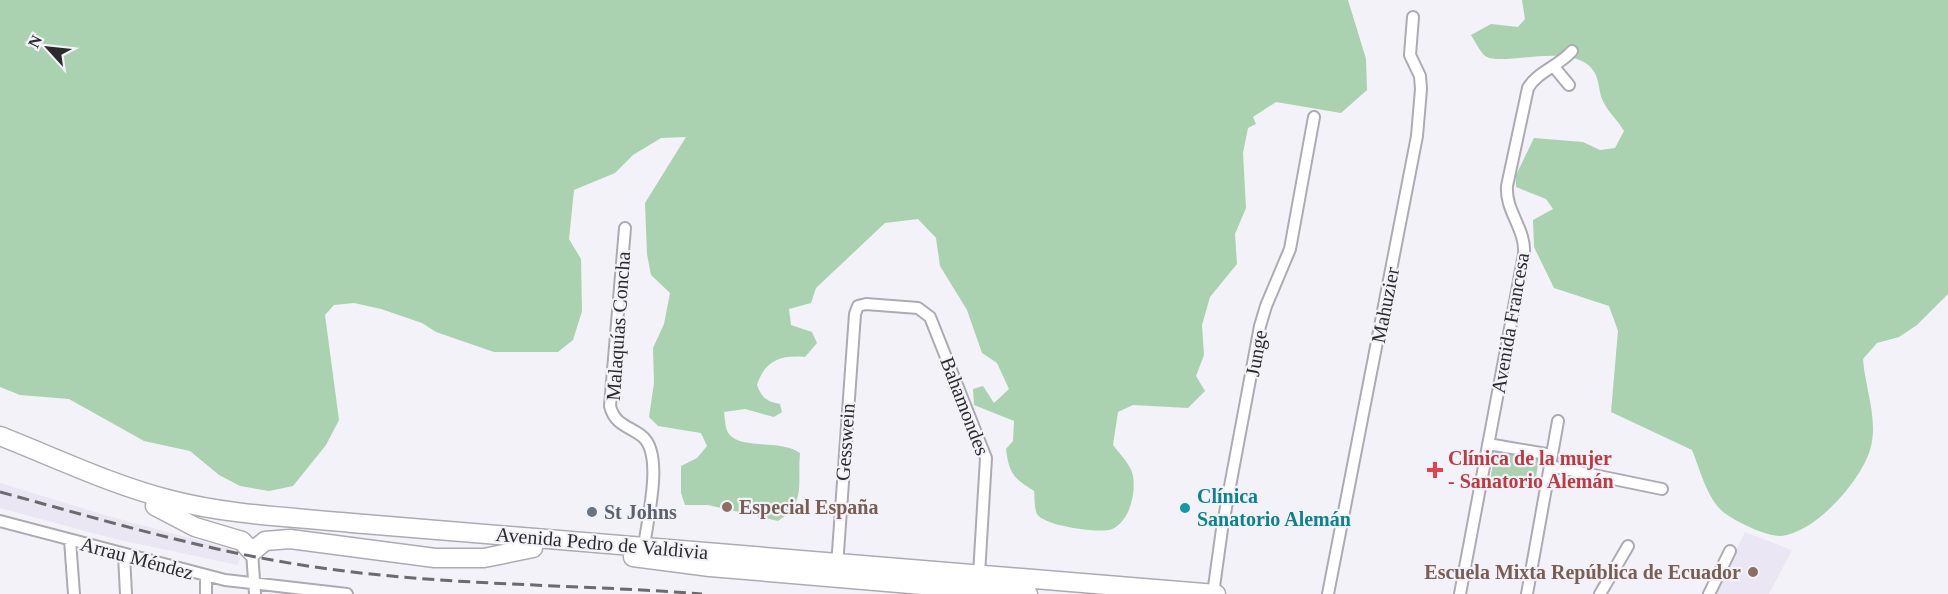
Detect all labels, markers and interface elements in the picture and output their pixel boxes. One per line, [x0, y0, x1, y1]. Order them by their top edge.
north arrow [18, 18, 78, 78]
text: N [25, 32, 45, 50]
street label: Malaquías Concha [602, 251, 635, 401]
street label: Avenida Francesa [1487, 251, 1533, 395]
street label: Mahuzier [1367, 265, 1403, 345]
street label: Junge [1241, 328, 1272, 378]
street label: Bahamondes [936, 354, 994, 458]
street label: Gesswein [831, 402, 859, 482]
place label: Clínica de la mujer - Sanatorio Alemán [1448, 447, 1614, 492]
marker: Clínica de la mujer - Sanatorio Alemán [1426, 461, 1444, 479]
place label: Clínica Sanatorio Alemán [1197, 485, 1351, 530]
place label: Especial España [739, 496, 878, 519]
marker: Especial España [720, 500, 734, 514]
place label: St Johns [604, 501, 677, 523]
marker: Clínica Sanatorio Alemán [1178, 501, 1192, 515]
marker: St Johns [585, 505, 599, 519]
street label: Avenida Pedro de Valdivia [495, 523, 709, 563]
street label: Arrau Méndez [78, 532, 196, 584]
place label: Escuela Mixta República de Ecuador [1424, 561, 1741, 584]
marker: Escuela Mixta República de Ecuador [1746, 565, 1760, 579]

